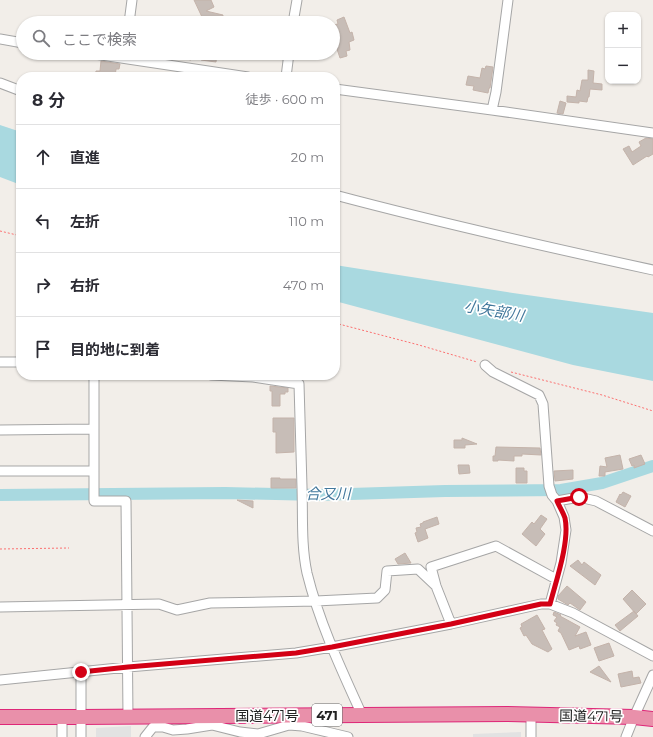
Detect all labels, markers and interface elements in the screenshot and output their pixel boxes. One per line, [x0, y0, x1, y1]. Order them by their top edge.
map controls [605, 12, 641, 84]
button: + [605, 12, 641, 48]
search box [16, 16, 340, 60]
icon: search [30, 27, 52, 49]
text: ここで検索 [62, 30, 137, 49]
button: − [605, 48, 641, 84]
text: 8 分 [32, 90, 65, 110]
text: 徒歩 · 600 m [246, 91, 324, 107]
icon: ahead [32, 146, 54, 168]
text: 直進 [70, 148, 100, 167]
text: 20 m [291, 149, 324, 165]
icon: left [32, 210, 54, 232]
text: 左折 [70, 212, 100, 231]
text: 110 m [289, 213, 324, 229]
icon: right [32, 274, 54, 296]
text: 右折 [70, 276, 100, 295]
text: 470 m [283, 277, 324, 293]
water label: 小矢部川 [463, 296, 527, 325]
icon: arrive [32, 338, 54, 360]
text: 目的地に到着 [70, 340, 160, 359]
water label: 合又川 [305, 484, 352, 503]
route start [570, 488, 588, 506]
route end [72, 663, 90, 681]
road number: 471 [312, 704, 342, 726]
street label: 国道471号 [559, 706, 623, 726]
street label: 国道471号 [235, 707, 299, 725]

